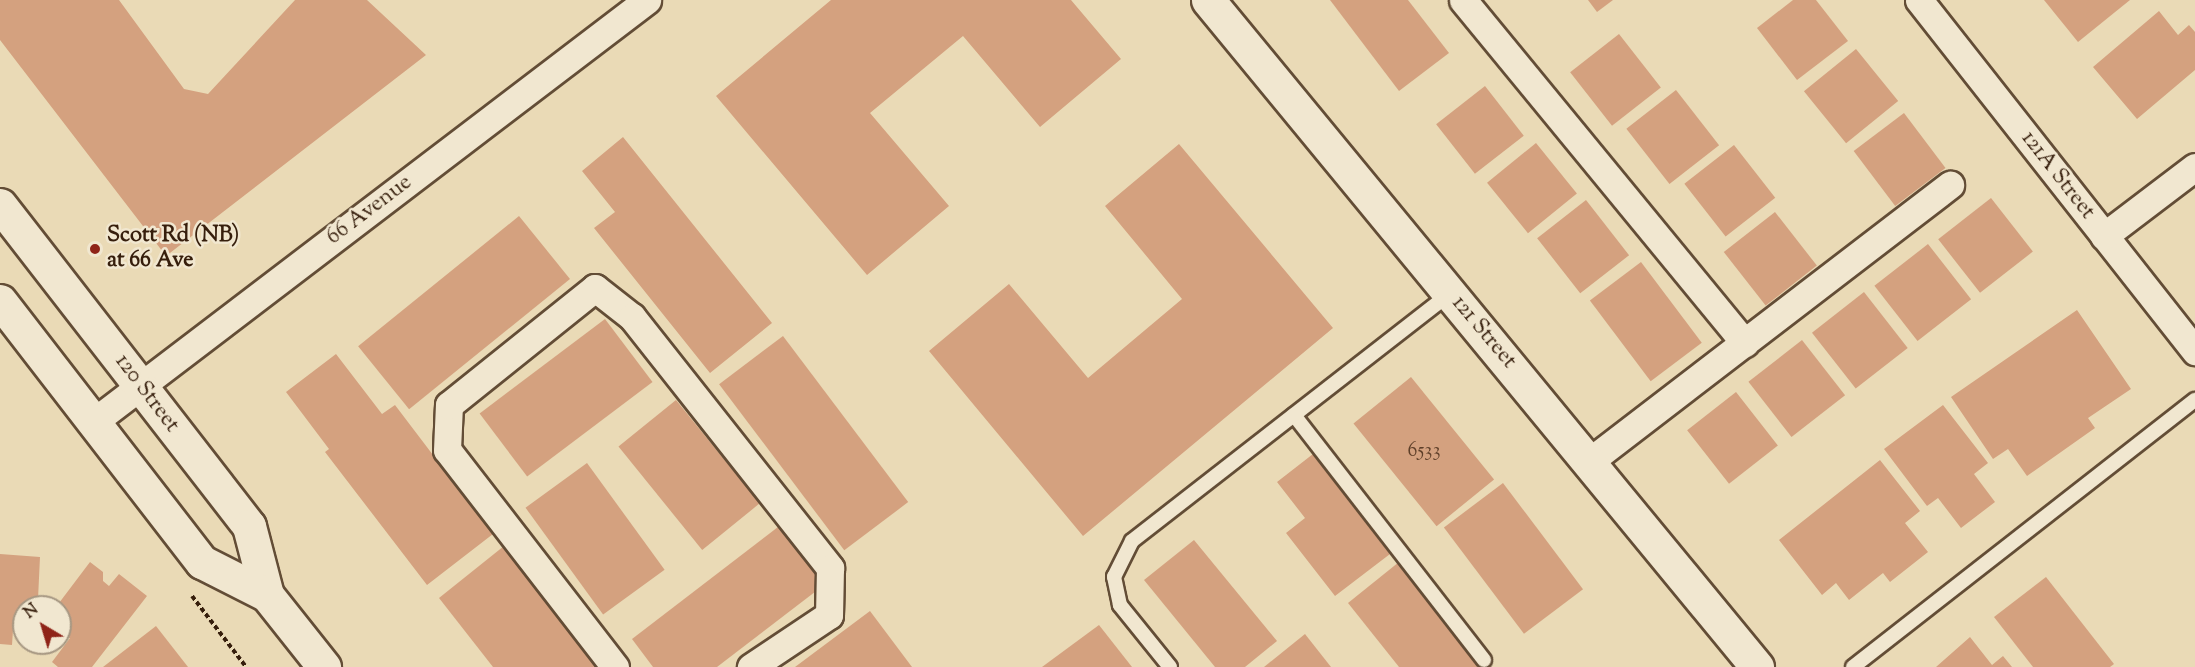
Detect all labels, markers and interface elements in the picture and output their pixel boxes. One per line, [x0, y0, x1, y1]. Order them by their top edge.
street label: 121A Street [2014, 127, 2100, 225]
street label: 66 Avenue [322, 170, 418, 252]
place label: Scott Rd (NB) at 66 Ave [107, 223, 239, 274]
marker: Scott Rd (NB) at 66 Ave [88, 242, 102, 256]
street label: 121 Street [1445, 291, 1521, 375]
street label: 120 Street [108, 350, 184, 438]
house number: 6533 [1408, 439, 1440, 463]
north arrow [12, 595, 72, 655]
text: N [20, 599, 44, 625]

